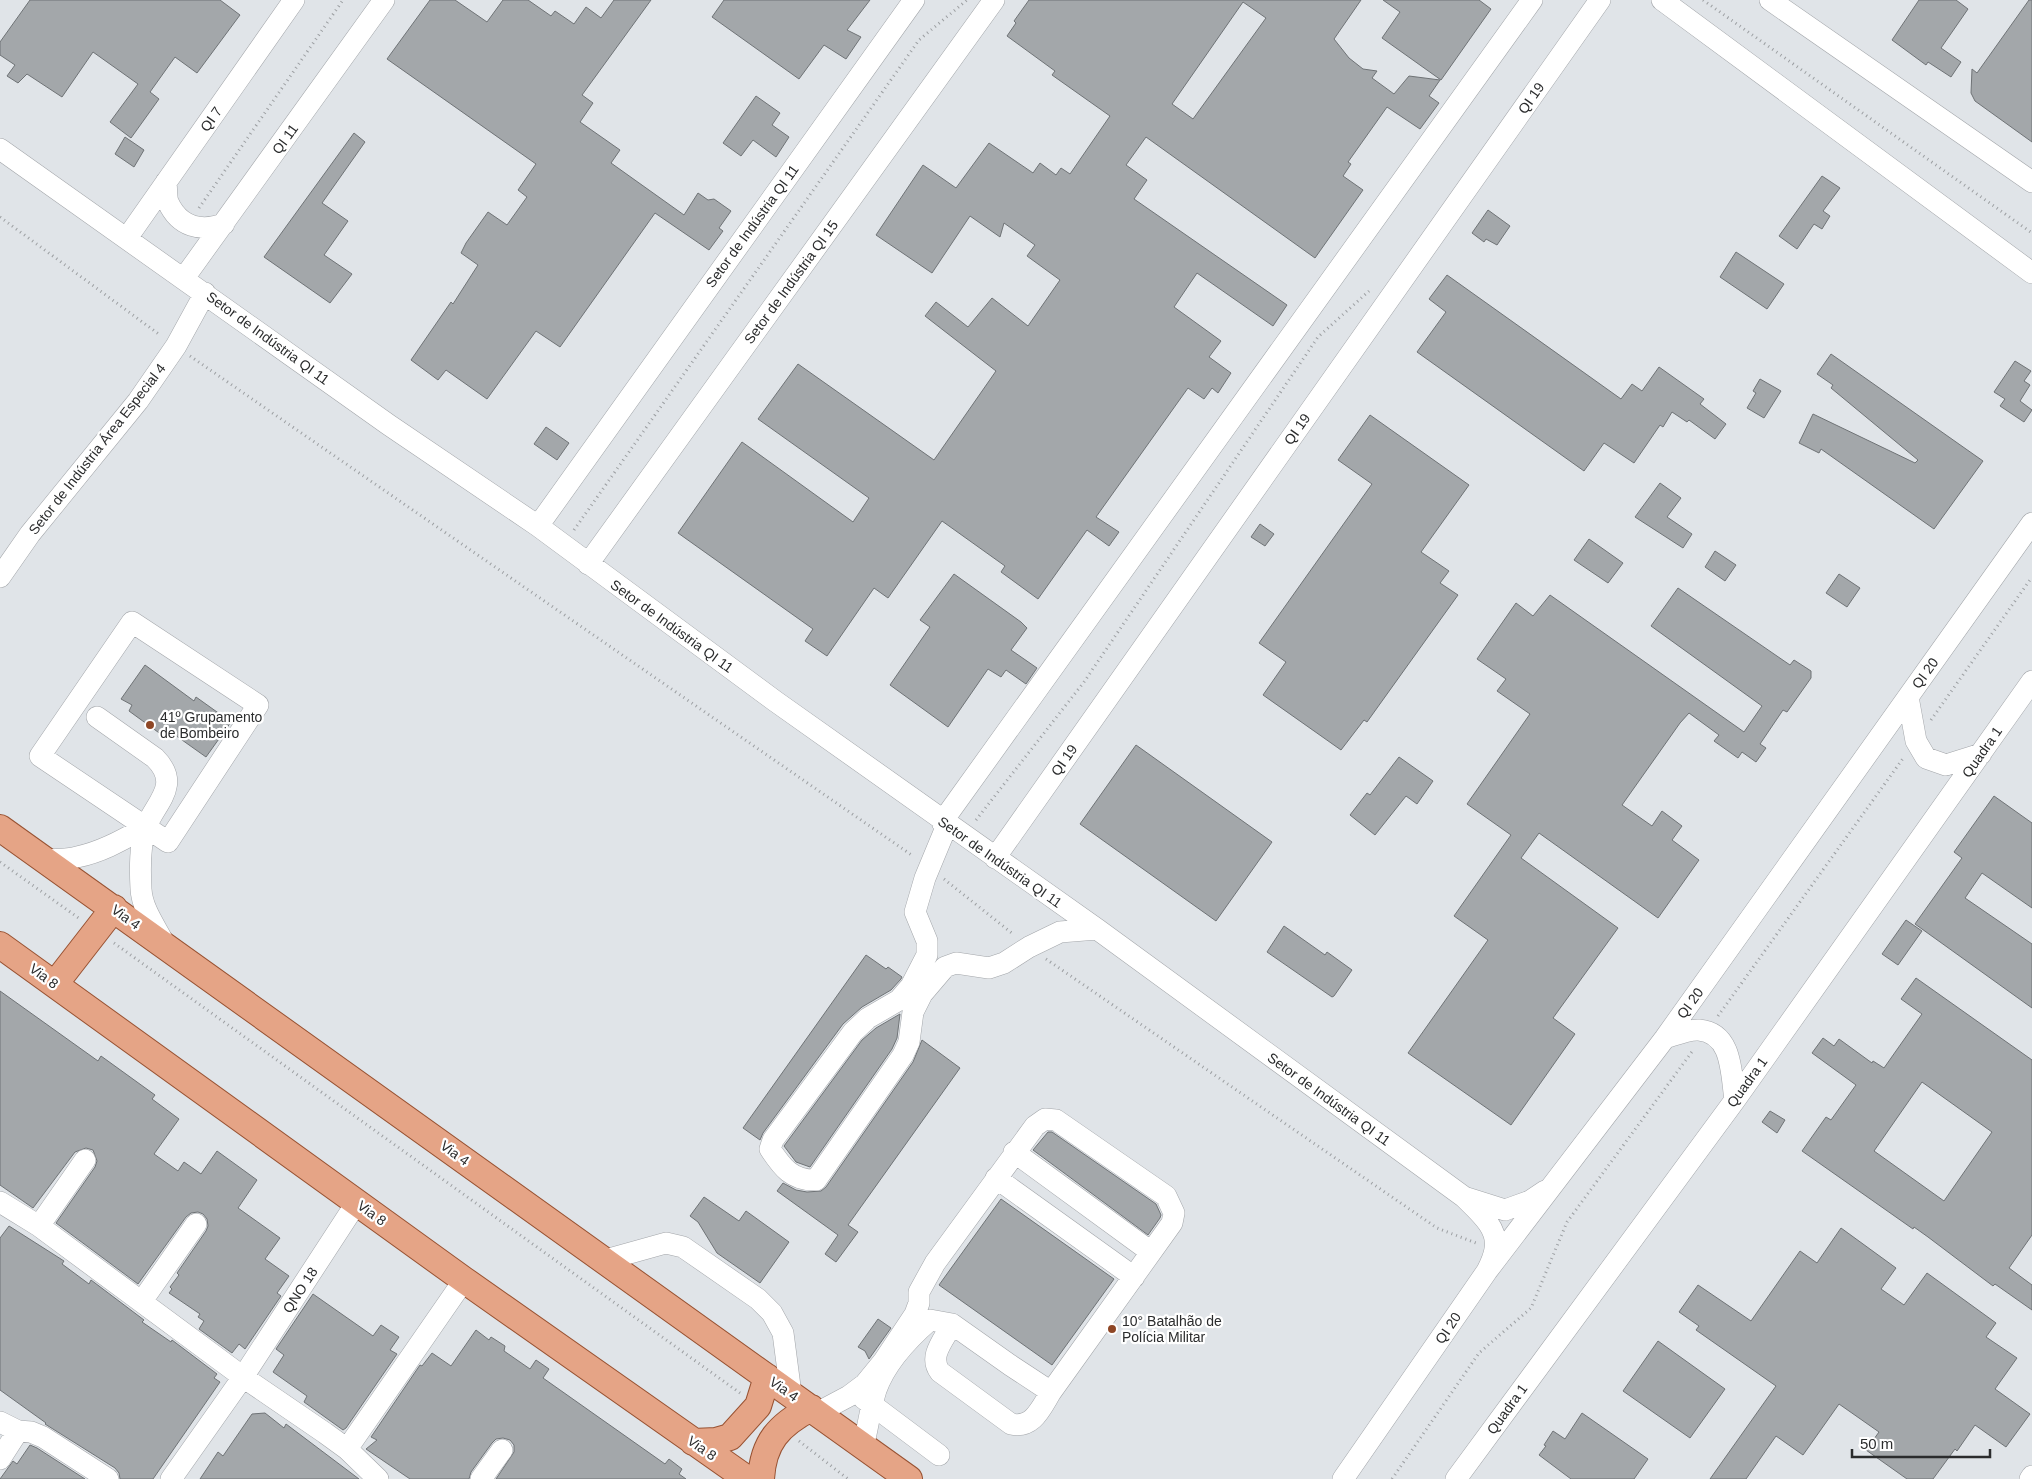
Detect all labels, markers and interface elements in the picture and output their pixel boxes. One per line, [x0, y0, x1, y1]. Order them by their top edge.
street label: QI 19 [1515, 79, 1547, 117]
street label: QI 7 [197, 103, 225, 134]
street label: QI 11 [269, 121, 301, 157]
street label: Setor de Indústria QI 11 [702, 161, 802, 290]
street label: Setor de Indústria QI 15 [741, 217, 841, 347]
street label: Setor de Indústria QI 11 [204, 288, 333, 388]
street label: Setor de Indústria Área Especial 4 [25, 360, 169, 538]
street label: QI 19 [1281, 410, 1313, 448]
street label: Setor de Indústria QI 11 [608, 576, 737, 676]
street label: QI 20 [1908, 654, 1942, 692]
place label: 41º Grupamento de Bombeiro [160, 709, 263, 741]
marker: 41º Grupamento de Bombeiro [144, 719, 156, 731]
street label: Quadra 1 [1959, 723, 2005, 780]
street label: QI 19 [1048, 741, 1080, 779]
street label: Setor de Indústria QI 11 [935, 813, 1065, 911]
street label: Via 4 [108, 901, 144, 933]
street label: Via 8 [27, 960, 62, 992]
street label: QI 20 [1673, 984, 1707, 1022]
street label: Setor de Indústria QI 11 [1265, 1049, 1394, 1149]
street label: Quadra 1 [1723, 1054, 1771, 1110]
street label: Via 4 [437, 1137, 473, 1169]
street label: Via 8 [354, 1197, 390, 1229]
street label: QNO 18 [279, 1264, 321, 1316]
street label: QI 20 [1432, 1309, 1464, 1347]
place label: 10° Batalhão de Polícia Militar [1122, 1313, 1222, 1345]
marker: 10° Batalhão de Polícia Militar [1106, 1323, 1118, 1335]
street label: Via 4 [766, 1373, 802, 1405]
street label: Quadra 1 [1483, 1381, 1531, 1437]
scale bar [1852, 1426, 1990, 1458]
street label: Via 8 [684, 1432, 720, 1464]
text: 50 m [1860, 1435, 1893, 1452]

